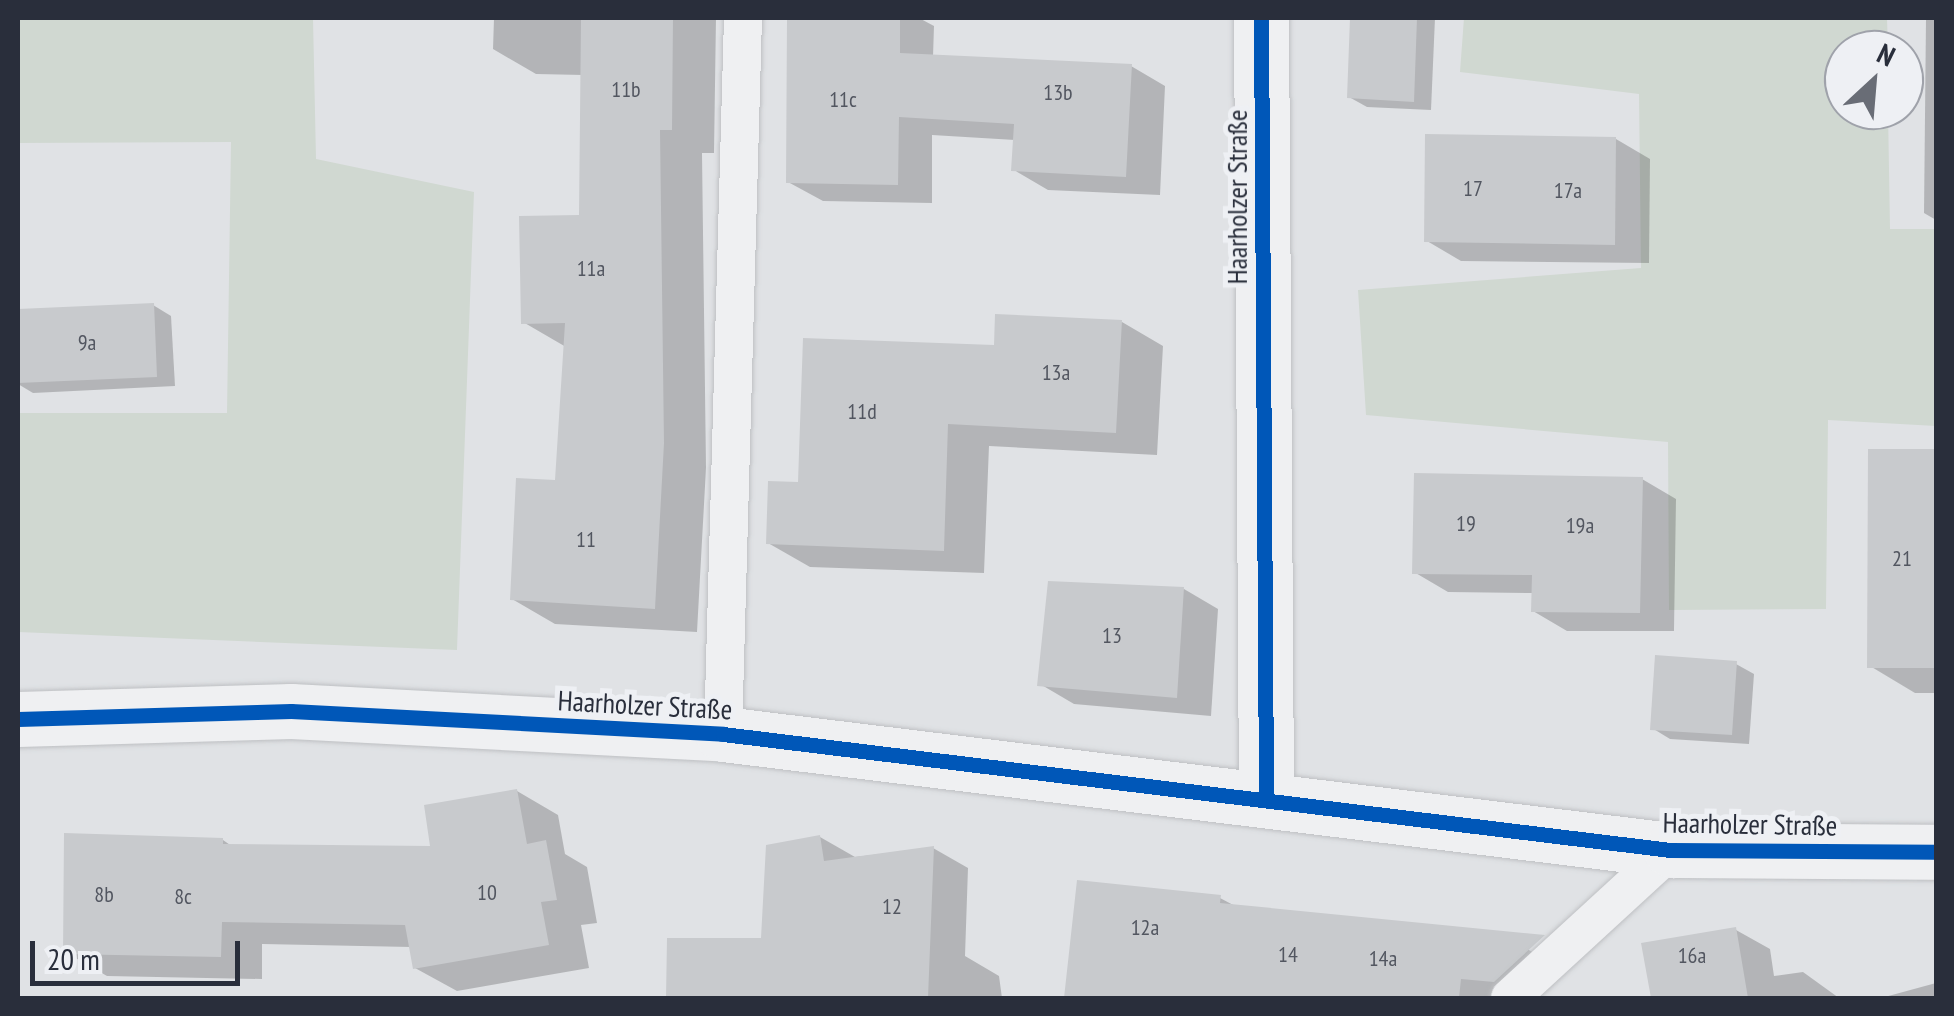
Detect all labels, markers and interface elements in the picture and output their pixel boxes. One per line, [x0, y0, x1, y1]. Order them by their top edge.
north arrow [1824, 30, 1924, 130]
text: N [1872, 34, 1901, 74]
house number: 11b [611, 77, 641, 103]
house number: 13b [1043, 80, 1073, 106]
house number: 11c [829, 87, 857, 113]
street label: Haarholzer Straße [1220, 110, 1254, 284]
house number: 17 [1463, 176, 1483, 202]
house number: 17a [1554, 178, 1582, 204]
house number: 11a [577, 256, 605, 282]
house number: 9a [78, 330, 96, 356]
house number: 13a [1042, 360, 1070, 386]
house number: 11d [847, 399, 877, 425]
house number: 19 [1456, 511, 1476, 537]
house number: 19a [1566, 513, 1594, 539]
house number: 11 [576, 527, 596, 553]
house number: 21 [1892, 546, 1912, 572]
house number: 13 [1102, 623, 1122, 649]
street label: Haarholzer Straße [557, 684, 733, 726]
street label: Haarholzer Straße [1662, 806, 1838, 842]
house number: 10 [477, 880, 497, 906]
house number: 8b [94, 882, 114, 908]
house number: 8c [174, 884, 192, 910]
house number: 12 [882, 894, 902, 920]
house number: 12a [1131, 915, 1159, 941]
scale bar [35, 921, 245, 983]
text: 20 m [47, 939, 100, 978]
house number: 14 [1278, 942, 1298, 968]
house number: 16a [1678, 943, 1706, 969]
house number: 14a [1369, 946, 1397, 972]

